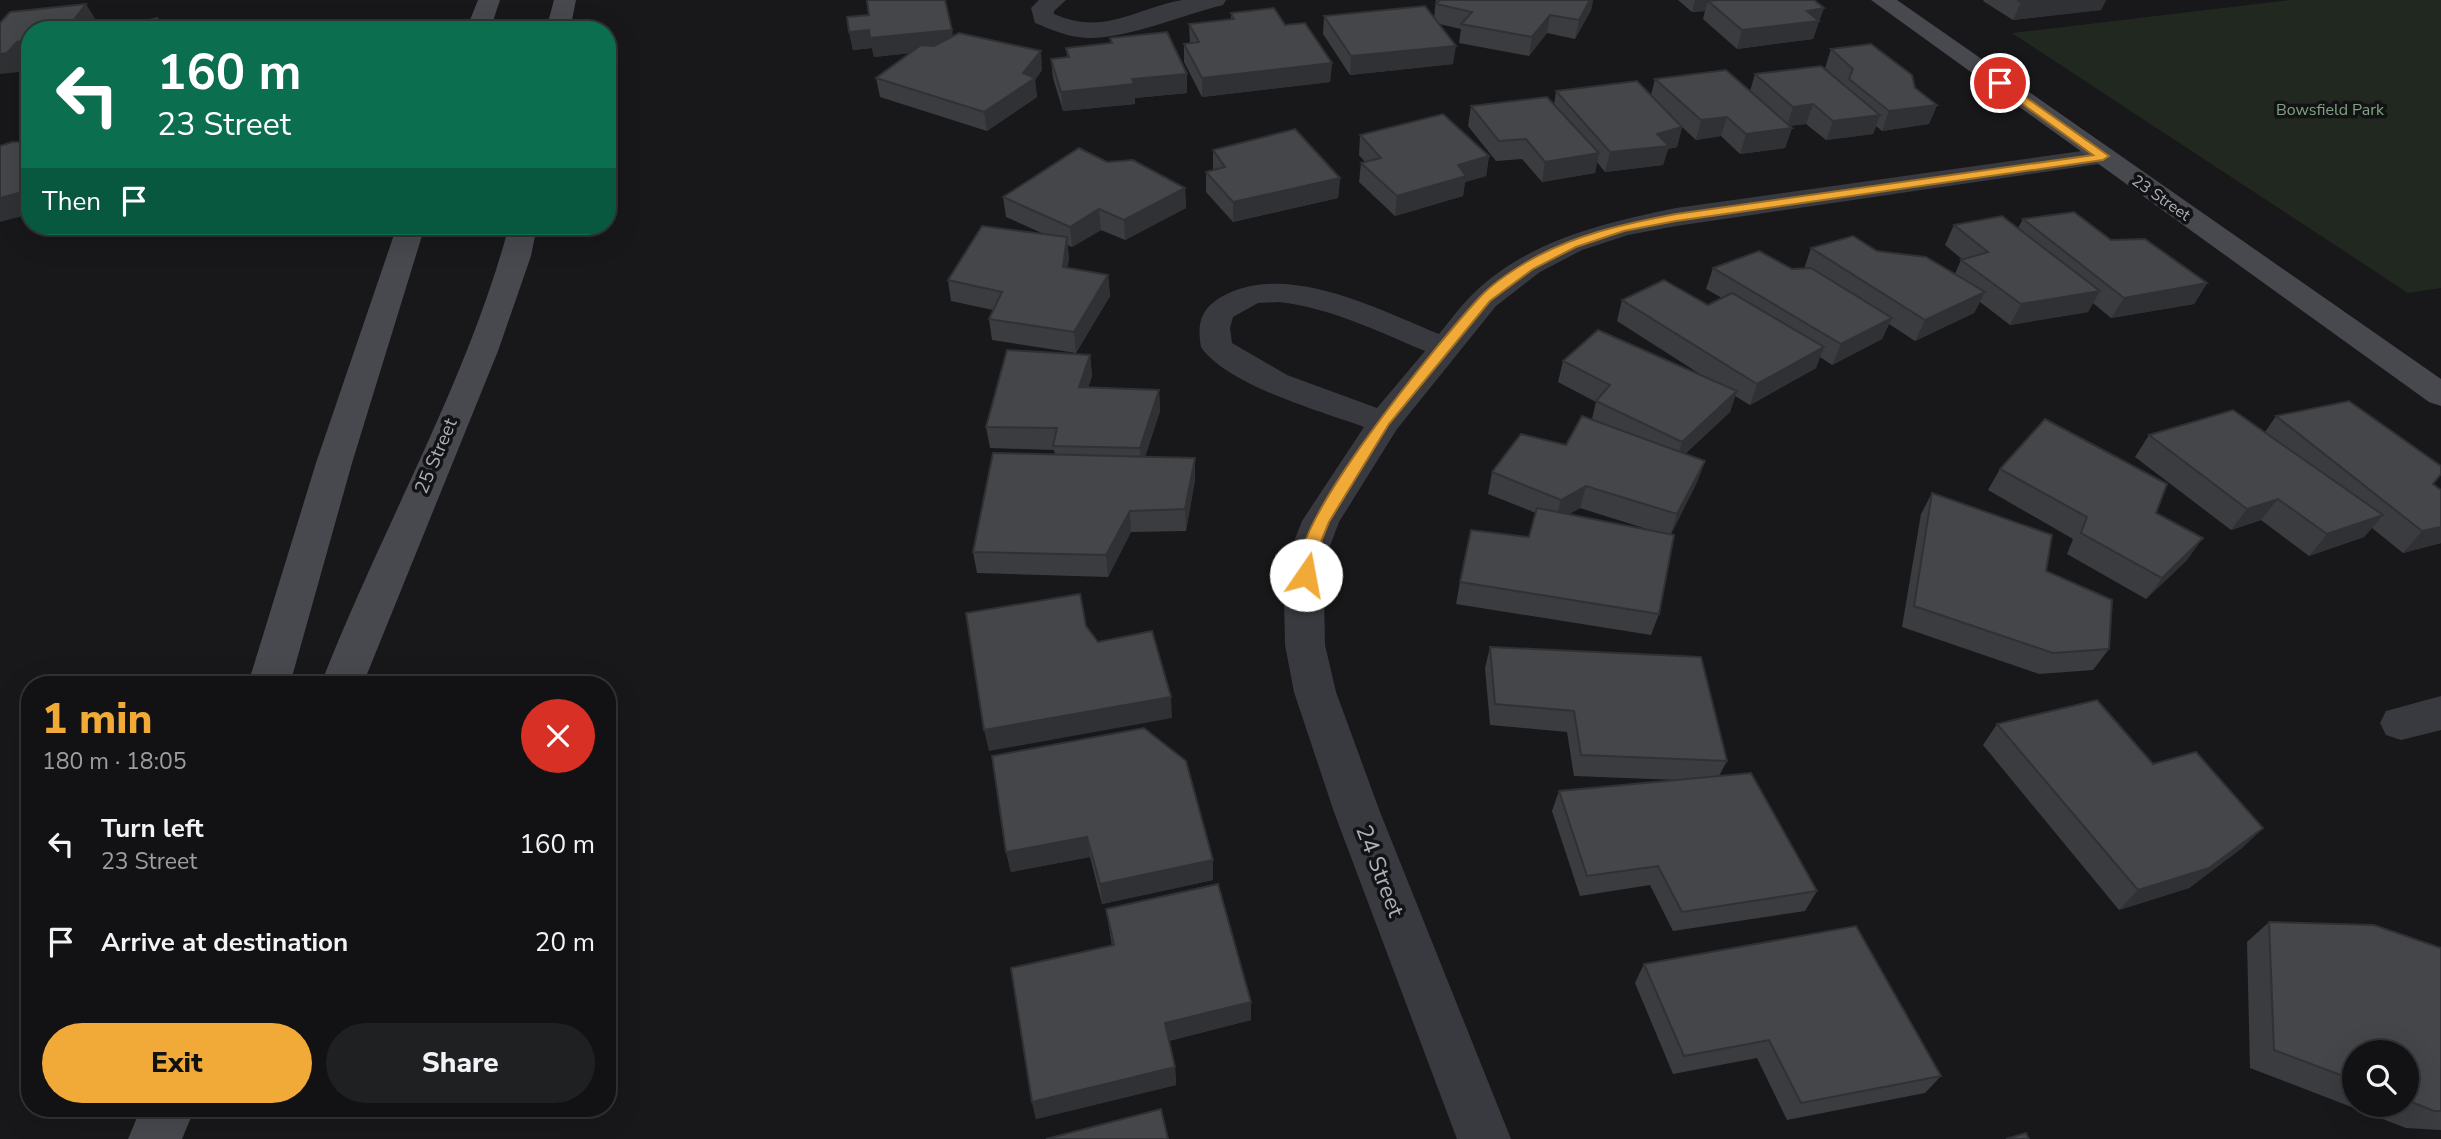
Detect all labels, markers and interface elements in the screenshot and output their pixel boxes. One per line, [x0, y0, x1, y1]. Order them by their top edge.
text: 160 m [157, 39, 301, 106]
icon: left [42, 49, 133, 140]
pin [1970, 53, 2030, 113]
icon: arrive [1981, 64, 2019, 102]
park label: Bowsfield Park [2276, 99, 2385, 121]
text: 23 Street [157, 103, 291, 146]
street label: 23 Street [2127, 170, 2195, 226]
icon: arrive [115, 182, 153, 220]
text: Then [42, 184, 101, 219]
street label: 25 Street [408, 414, 464, 498]
position arrow [1269, 538, 1343, 612]
text: 1 min [42, 691, 152, 748]
button: close [521, 699, 595, 773]
text: 180 m · 18:05 [42, 746, 187, 777]
text: Turn left [101, 811, 204, 846]
street label: 24 Street [1348, 821, 1412, 922]
icon: left [42, 825, 80, 863]
text: 160 m [519, 827, 595, 862]
text: 23 Street [101, 846, 197, 877]
icon: arrive [42, 923, 80, 961]
text: Arrive at destination [101, 925, 348, 960]
text: 20 m [535, 925, 595, 960]
button: Exit [42, 1023, 312, 1103]
button: Share [326, 1023, 595, 1103]
map controls [2342, 1040, 2419, 1117]
button: search [2342, 1040, 2419, 1117]

